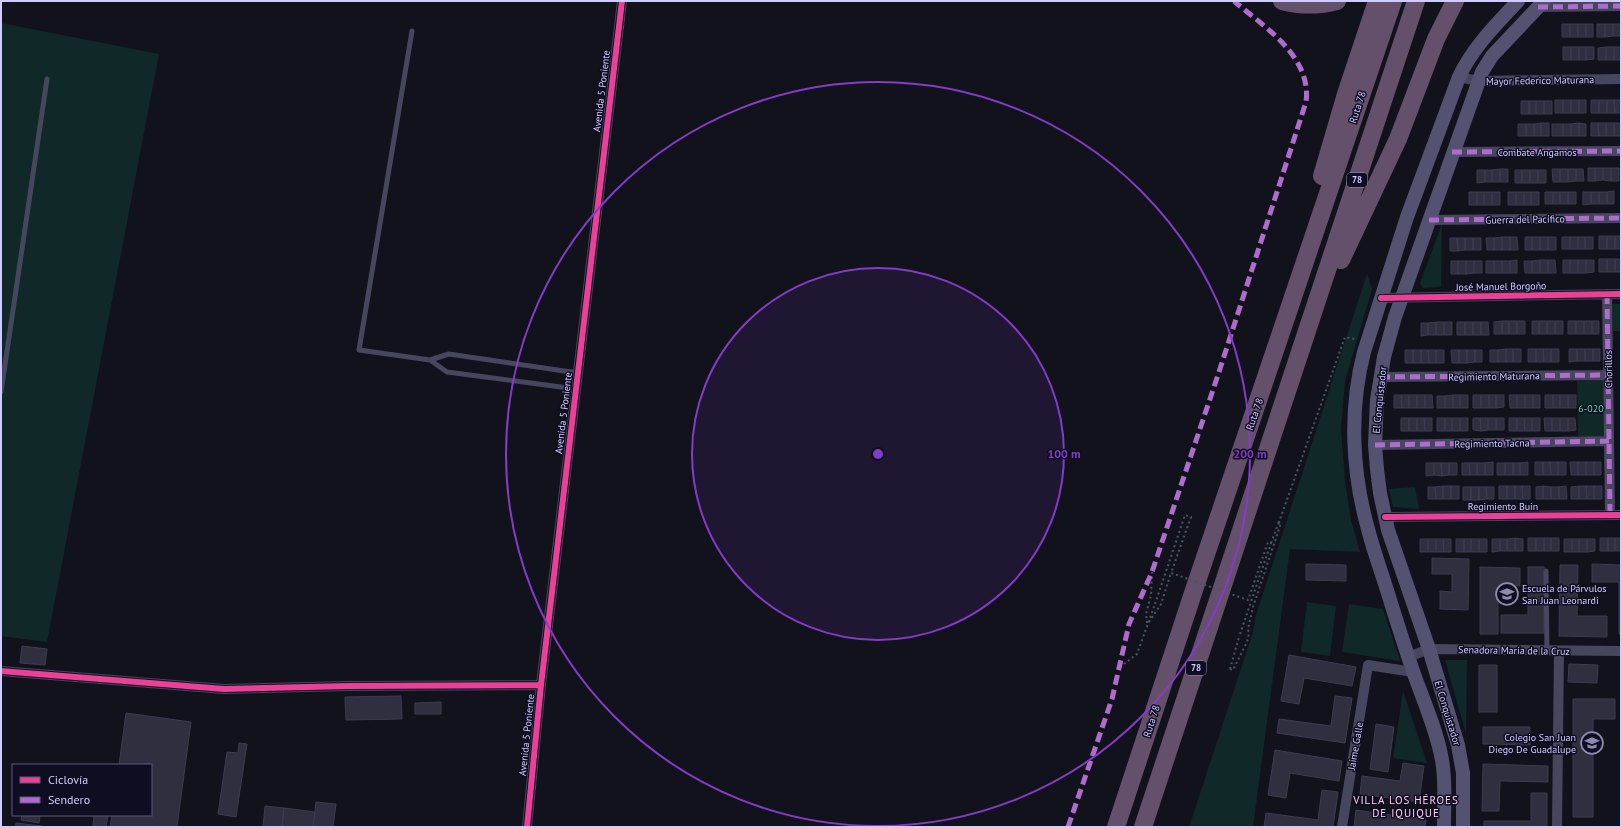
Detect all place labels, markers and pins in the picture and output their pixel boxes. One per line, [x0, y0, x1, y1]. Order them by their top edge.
centre of rings [871, 447, 885, 461]
school or university icon: Escuela de Párvulos San Juan Leonardi [1494, 581, 1520, 607]
place label: Escuela de Párvulos San Juan Leonardi [1522, 582, 1607, 607]
school or university icon: Colegio San Juan Diego De Guadalupe [1579, 730, 1605, 756]
place label: Colegio San Juan Diego De Guadalupe [1489, 731, 1576, 756]

